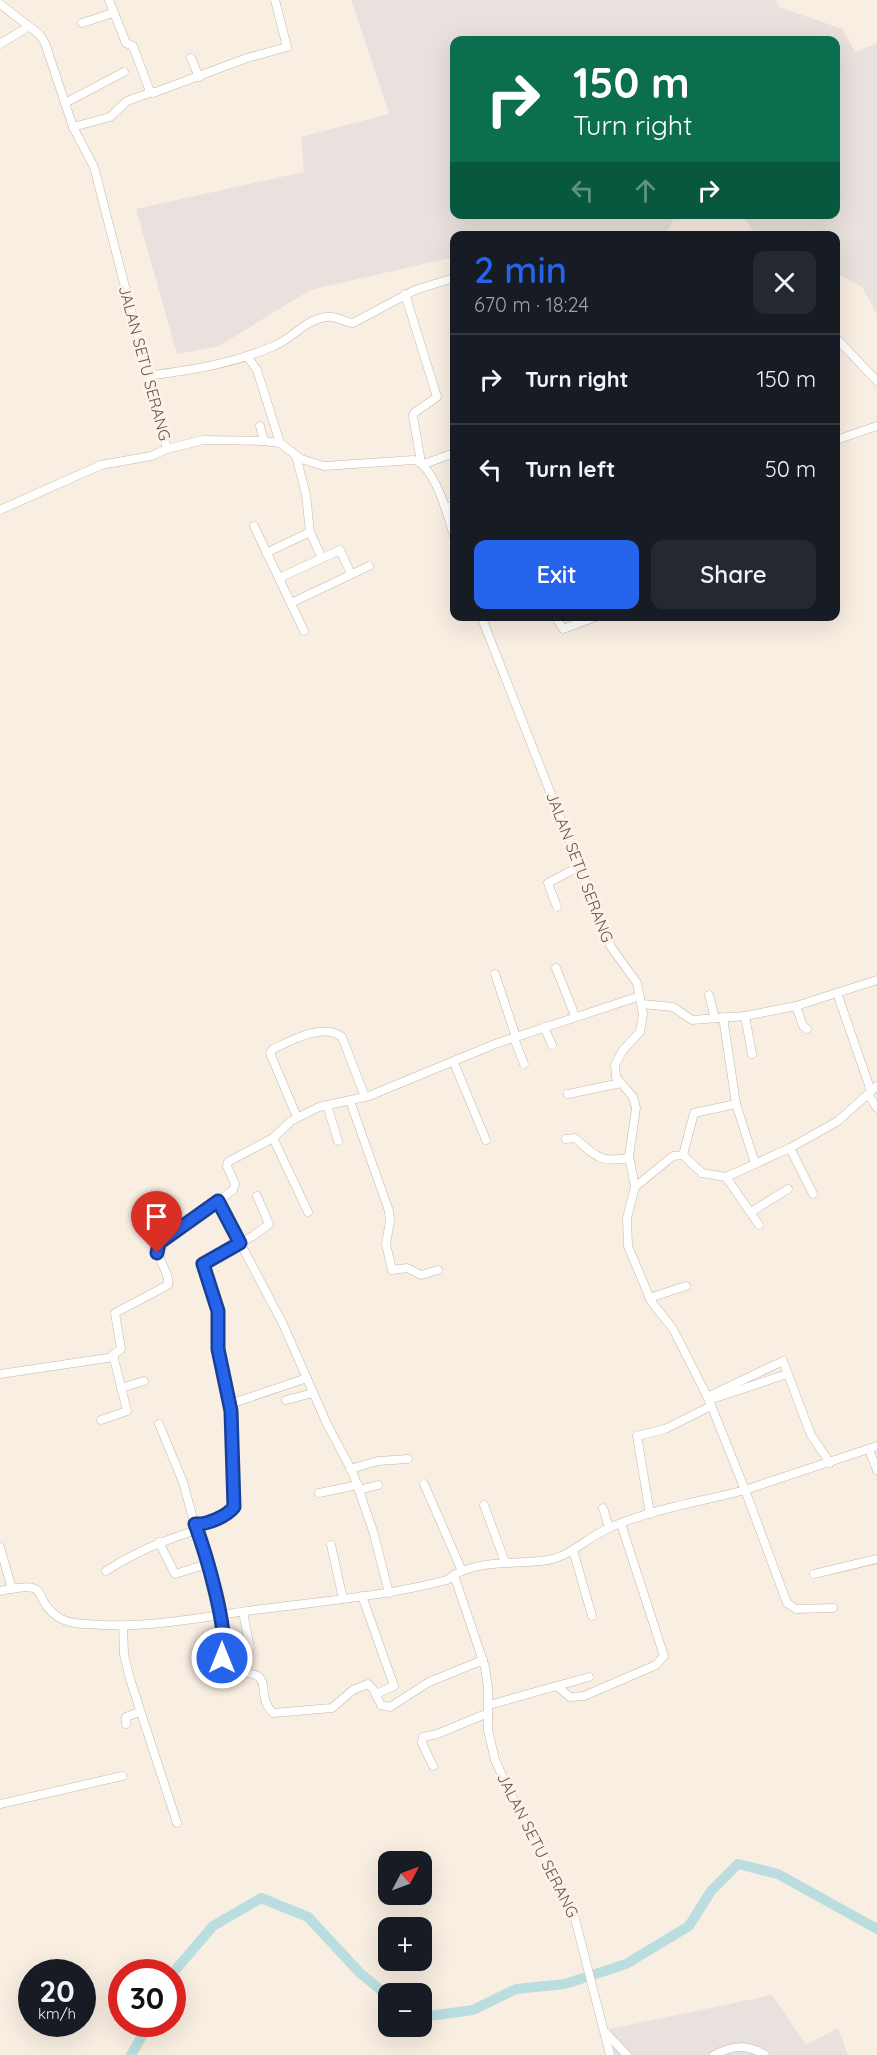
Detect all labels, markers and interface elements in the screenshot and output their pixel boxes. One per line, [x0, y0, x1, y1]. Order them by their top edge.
text: 150 m [573, 56, 690, 109]
icon: right [474, 60, 552, 138]
text: Turn right [573, 108, 692, 142]
icon: left [566, 174, 599, 207]
icon: ahead [629, 174, 662, 207]
icon: right [692, 174, 725, 207]
text: 2 min [474, 247, 567, 292]
button: close [753, 251, 816, 314]
street label: JALAN SETU SERANG [115, 283, 175, 443]
text: 670 m · 18:24 [474, 292, 589, 317]
icon: right [474, 363, 507, 396]
text: Turn right [525, 365, 629, 393]
text: 150 m [757, 365, 816, 393]
icon: left [474, 453, 507, 486]
text: Turn left [525, 455, 615, 483]
text: 50 m [765, 455, 816, 483]
button: Exit [474, 540, 639, 609]
button: Share [651, 540, 816, 609]
street label: JALAN SETU SERANG [542, 789, 618, 945]
pin [131, 1191, 182, 1253]
icon: arrive [140, 1200, 173, 1233]
position arrow [190, 1626, 254, 1690]
street label: JALAN SETU SERANG [493, 1769, 583, 1921]
north arrow [378, 1851, 432, 1905]
map controls [378, 1851, 432, 2037]
button: + [378, 1917, 432, 1971]
speed limit sign: 30 [108, 1959, 186, 2037]
text: 20 [39, 1972, 75, 2010]
button: − [378, 1983, 432, 2037]
text: km/h [38, 2004, 76, 2023]

